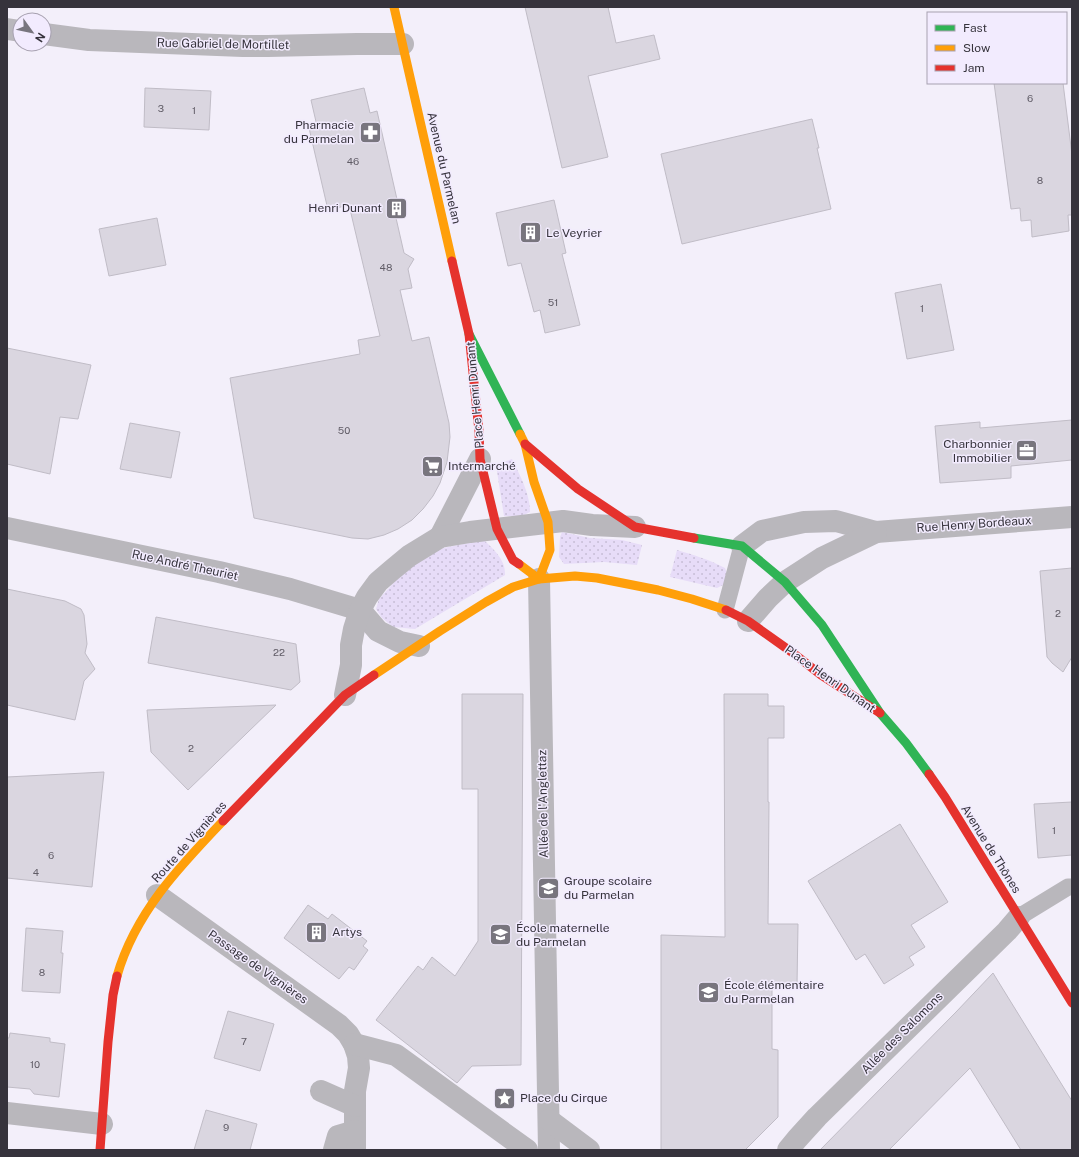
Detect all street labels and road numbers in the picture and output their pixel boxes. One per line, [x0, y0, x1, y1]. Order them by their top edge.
street label: Rue Gabriel de Mortillet [157, 36, 290, 52]
street label: Avenue du Parmelan [424, 111, 464, 225]
street label: Place Henri Dunant [463, 340, 487, 449]
street label: Rue Henry Bordeaux [916, 513, 1032, 535]
street label: Rue André Theuriet [131, 547, 240, 583]
street label: Place Henri Dunant [782, 642, 878, 716]
street label: Allée de l'Anglettaz [535, 749, 551, 858]
street label: Route de Vignières [149, 798, 229, 886]
street label: Avenue de Thônes [958, 802, 1024, 896]
street label: Passage de Vignières [205, 927, 311, 1007]
street label: Allée des Salomons [858, 989, 946, 1077]

